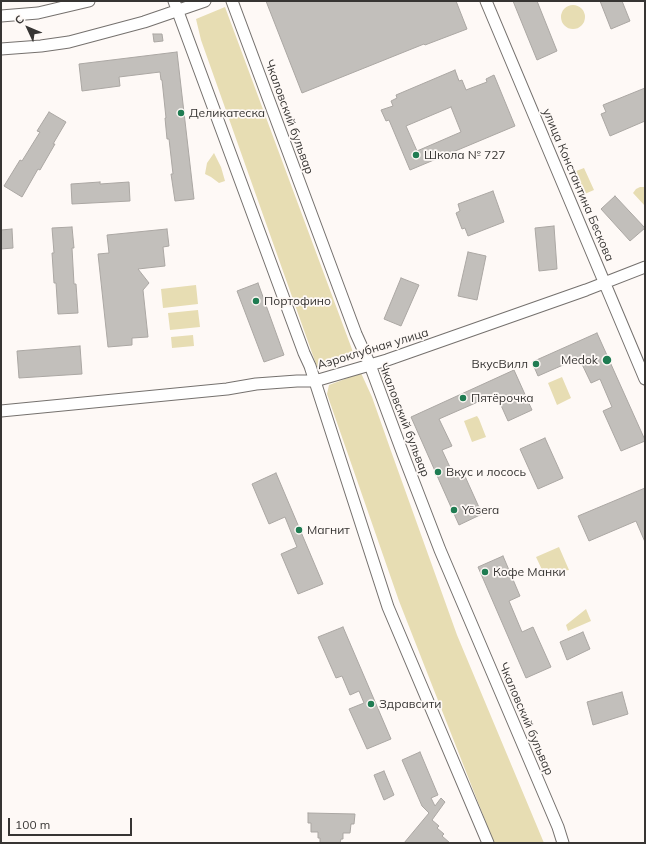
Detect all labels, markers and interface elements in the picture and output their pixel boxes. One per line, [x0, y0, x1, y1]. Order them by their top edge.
north arrow [8, 8, 48, 48]
text: С [12, 12, 27, 27]
street label: Чкаловский бульвар [262, 58, 316, 176]
place label: Деликатеска [189, 106, 265, 120]
street label: улица Константина Бескова [539, 106, 617, 264]
marker: Деликатеска [176, 108, 186, 118]
place label: Школа № 727 [424, 148, 506, 162]
marker: Школа № 727 [411, 150, 421, 160]
place label: Портофино [264, 294, 331, 308]
marker: Портофино [251, 296, 261, 306]
street label: Аэроклубная улица [316, 325, 430, 373]
place label: Medok [561, 353, 598, 367]
marker: Medok [601, 354, 613, 366]
place label: ВкусВилл [472, 357, 528, 371]
marker: ВкусВилл [531, 359, 541, 369]
street label: Чкаловский бульвар [376, 361, 432, 479]
place label: Пятёрочка [471, 391, 534, 405]
marker: Пятёрочка [458, 393, 468, 403]
place label: Вкус и лосось [446, 465, 526, 479]
marker: Вкус и лосось [433, 467, 443, 477]
place label: Yōsera [462, 503, 499, 517]
marker: Yōsera [449, 505, 459, 515]
place label: Магнит [307, 523, 350, 537]
marker: Магнит [294, 525, 304, 535]
place label: Кофе Манки [493, 565, 566, 579]
marker: Кофе Манки [480, 567, 490, 577]
street label: Чкаловский бульвар [496, 661, 556, 777]
place label: Здравсити [379, 697, 441, 711]
marker: Здравсити [366, 699, 376, 709]
scale bar [10, 810, 134, 836]
text: 100 m [15, 817, 50, 832]

